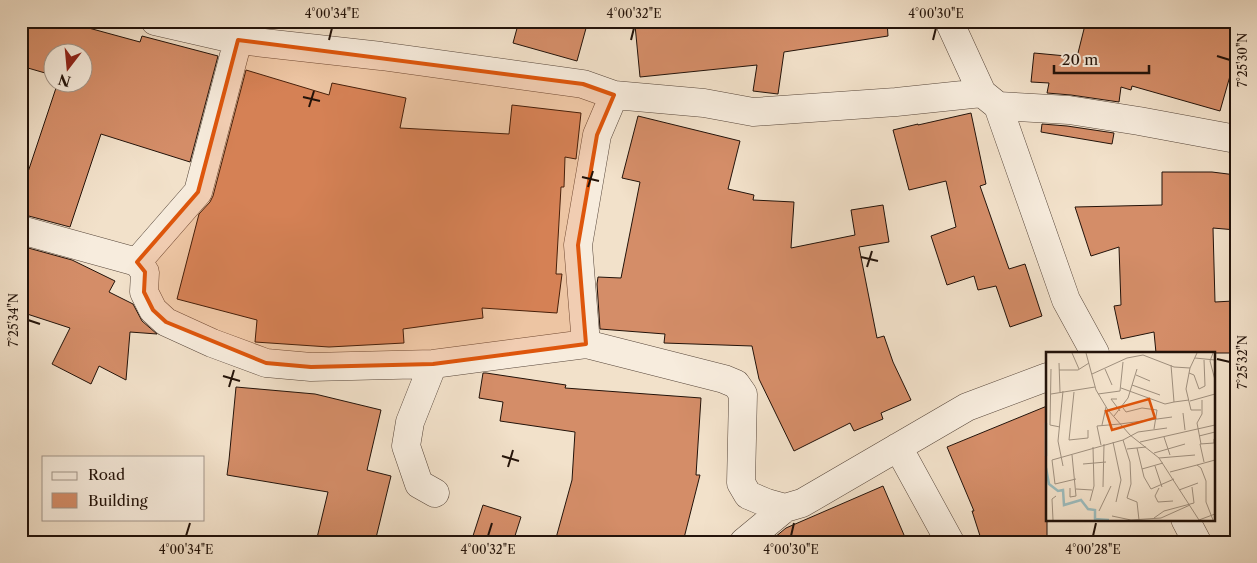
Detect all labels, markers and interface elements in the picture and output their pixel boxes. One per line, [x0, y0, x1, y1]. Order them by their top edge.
text: 4°00'34"E [305, 6, 359, 21]
text: 4°00'32"E [607, 6, 661, 21]
text: 4°00'30"E [908, 6, 964, 21]
text: 7°25'30"N [1235, 33, 1250, 87]
north arrow [42, 42, 92, 92]
scale bar [1054, 42, 1150, 74]
text: 20 m [1062, 50, 1098, 69]
text: N [56, 70, 73, 91]
text: 7°25'34"N [6, 293, 21, 347]
text: 7°25'32"N [1235, 335, 1250, 389]
inset map [1046, 352, 1214, 520]
legend [42, 456, 205, 520]
text: Road [88, 465, 125, 484]
text: Building [88, 491, 148, 510]
text: 4°00'34"E [159, 542, 213, 557]
text: 4°00'32"E [461, 542, 515, 557]
text: 4°00'30"E [763, 542, 819, 557]
text: 4°00'28"E [1065, 542, 1121, 557]

